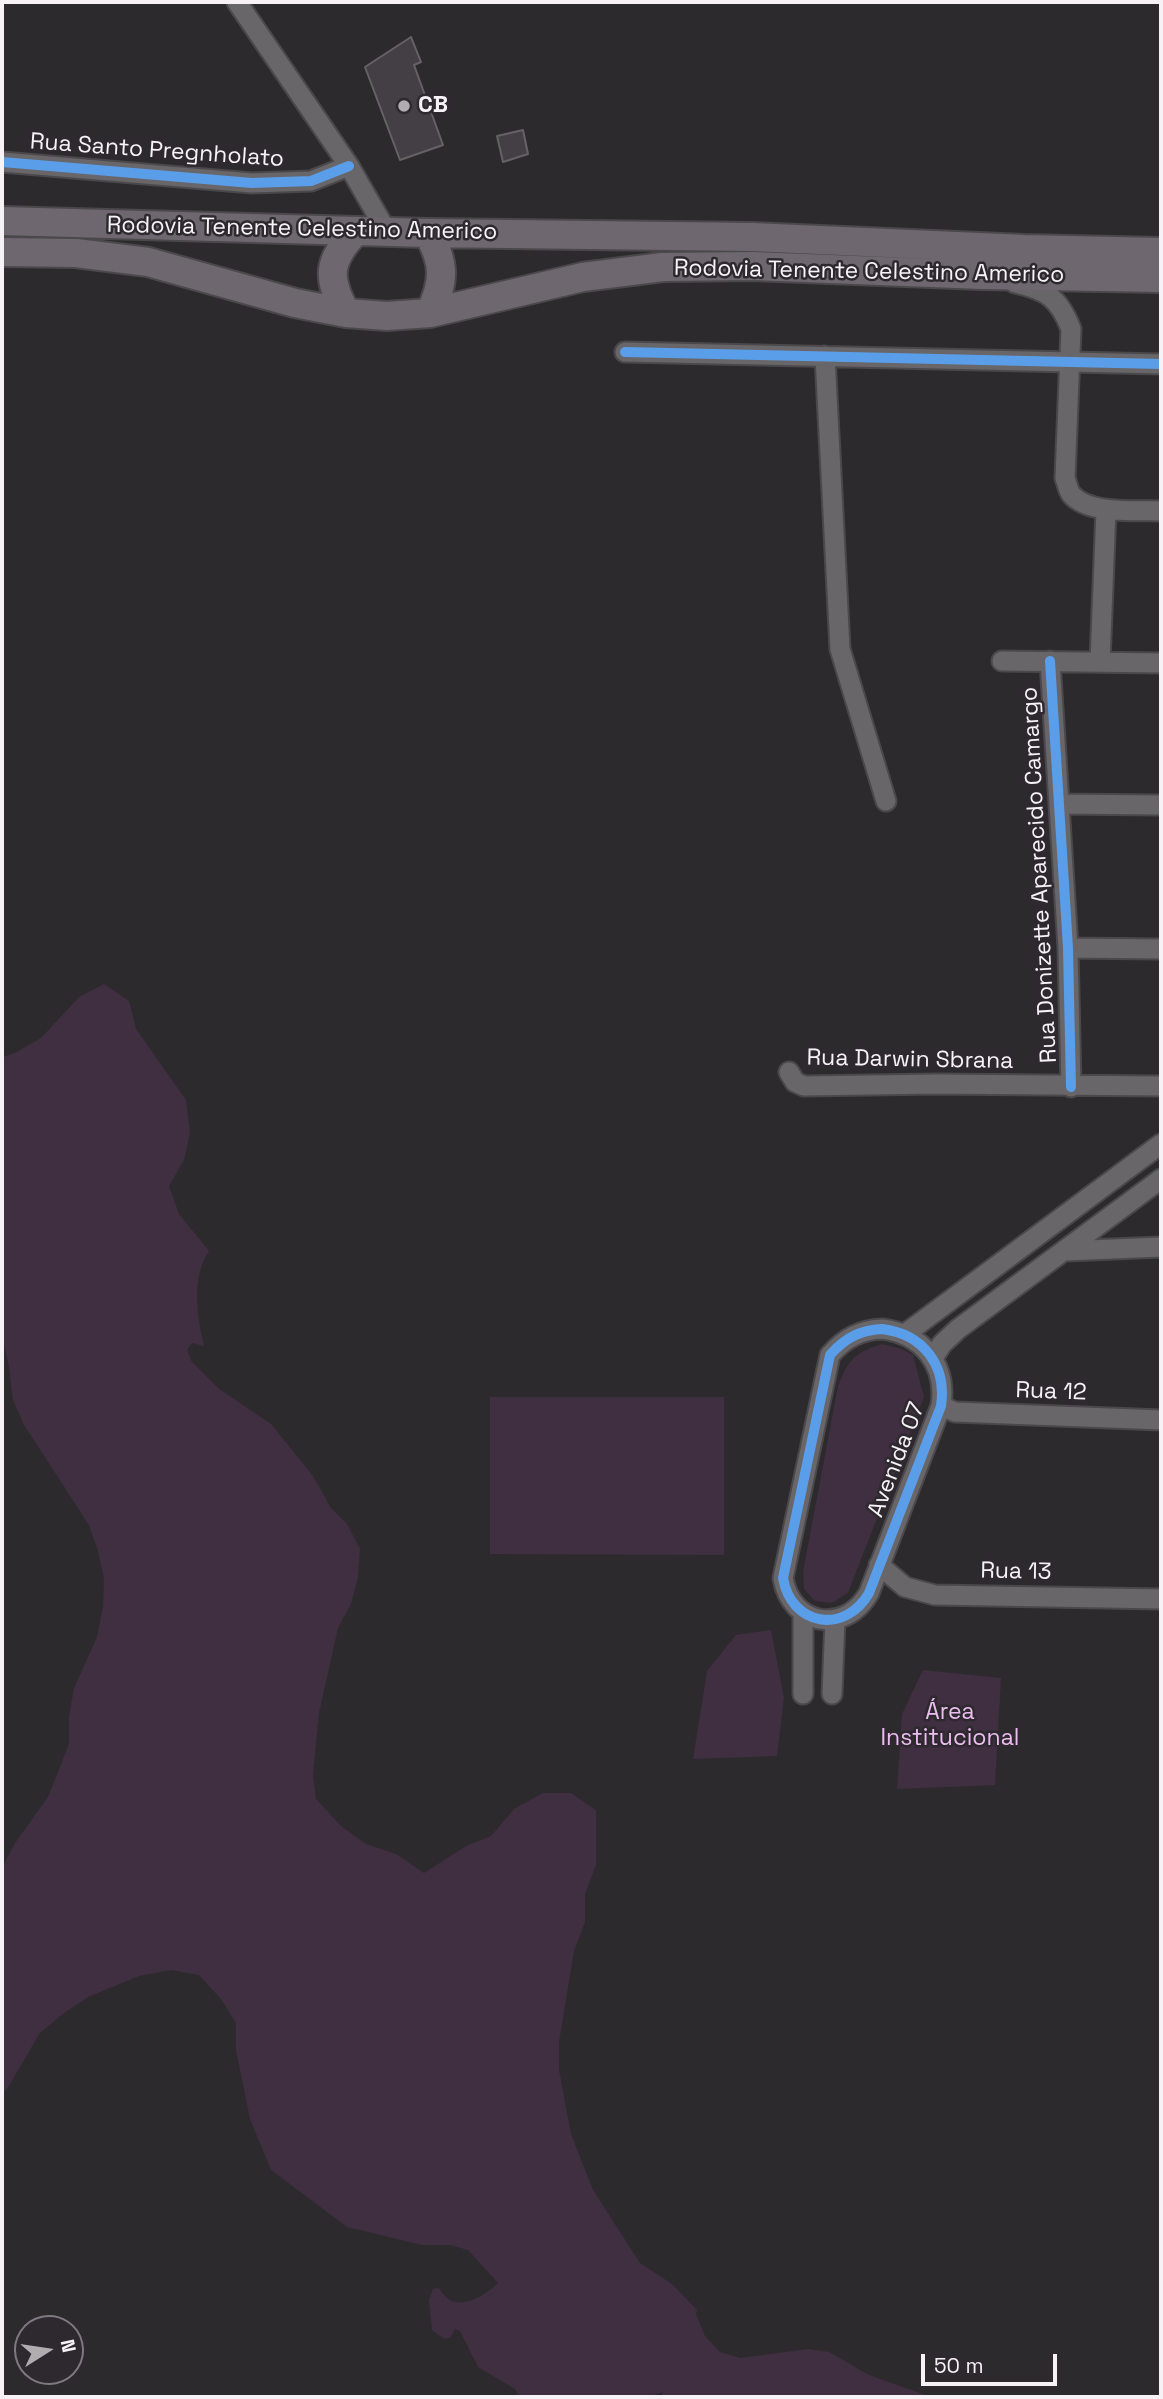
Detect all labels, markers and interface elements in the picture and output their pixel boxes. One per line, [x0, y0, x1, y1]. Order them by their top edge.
place label: CB [418, 92, 448, 120]
marker: CB [396, 98, 412, 114]
street label: Rua Santo Pregnholato [29, 128, 285, 174]
street label: Rodovia Tenente Celestino Americo [107, 212, 497, 246]
street label: Rodovia Tenente Celestino Americo [674, 255, 1064, 289]
street label: Rua Donizette Aparecido Camargo [1016, 686, 1064, 1064]
street label: Rua Darwin Sbrana [806, 1044, 1014, 1076]
street label: Rua 12 [1015, 1377, 1087, 1407]
street label: Avenida 07 [863, 1399, 931, 1521]
street label: Rua 13 [980, 1558, 1052, 1586]
park label: Área Institucional [880, 1699, 1020, 1753]
north arrow [14, 2315, 84, 2385]
text: N [55, 2337, 82, 2355]
scale bar [925, 2340, 1062, 2384]
text: 50 m [934, 2352, 984, 2379]

